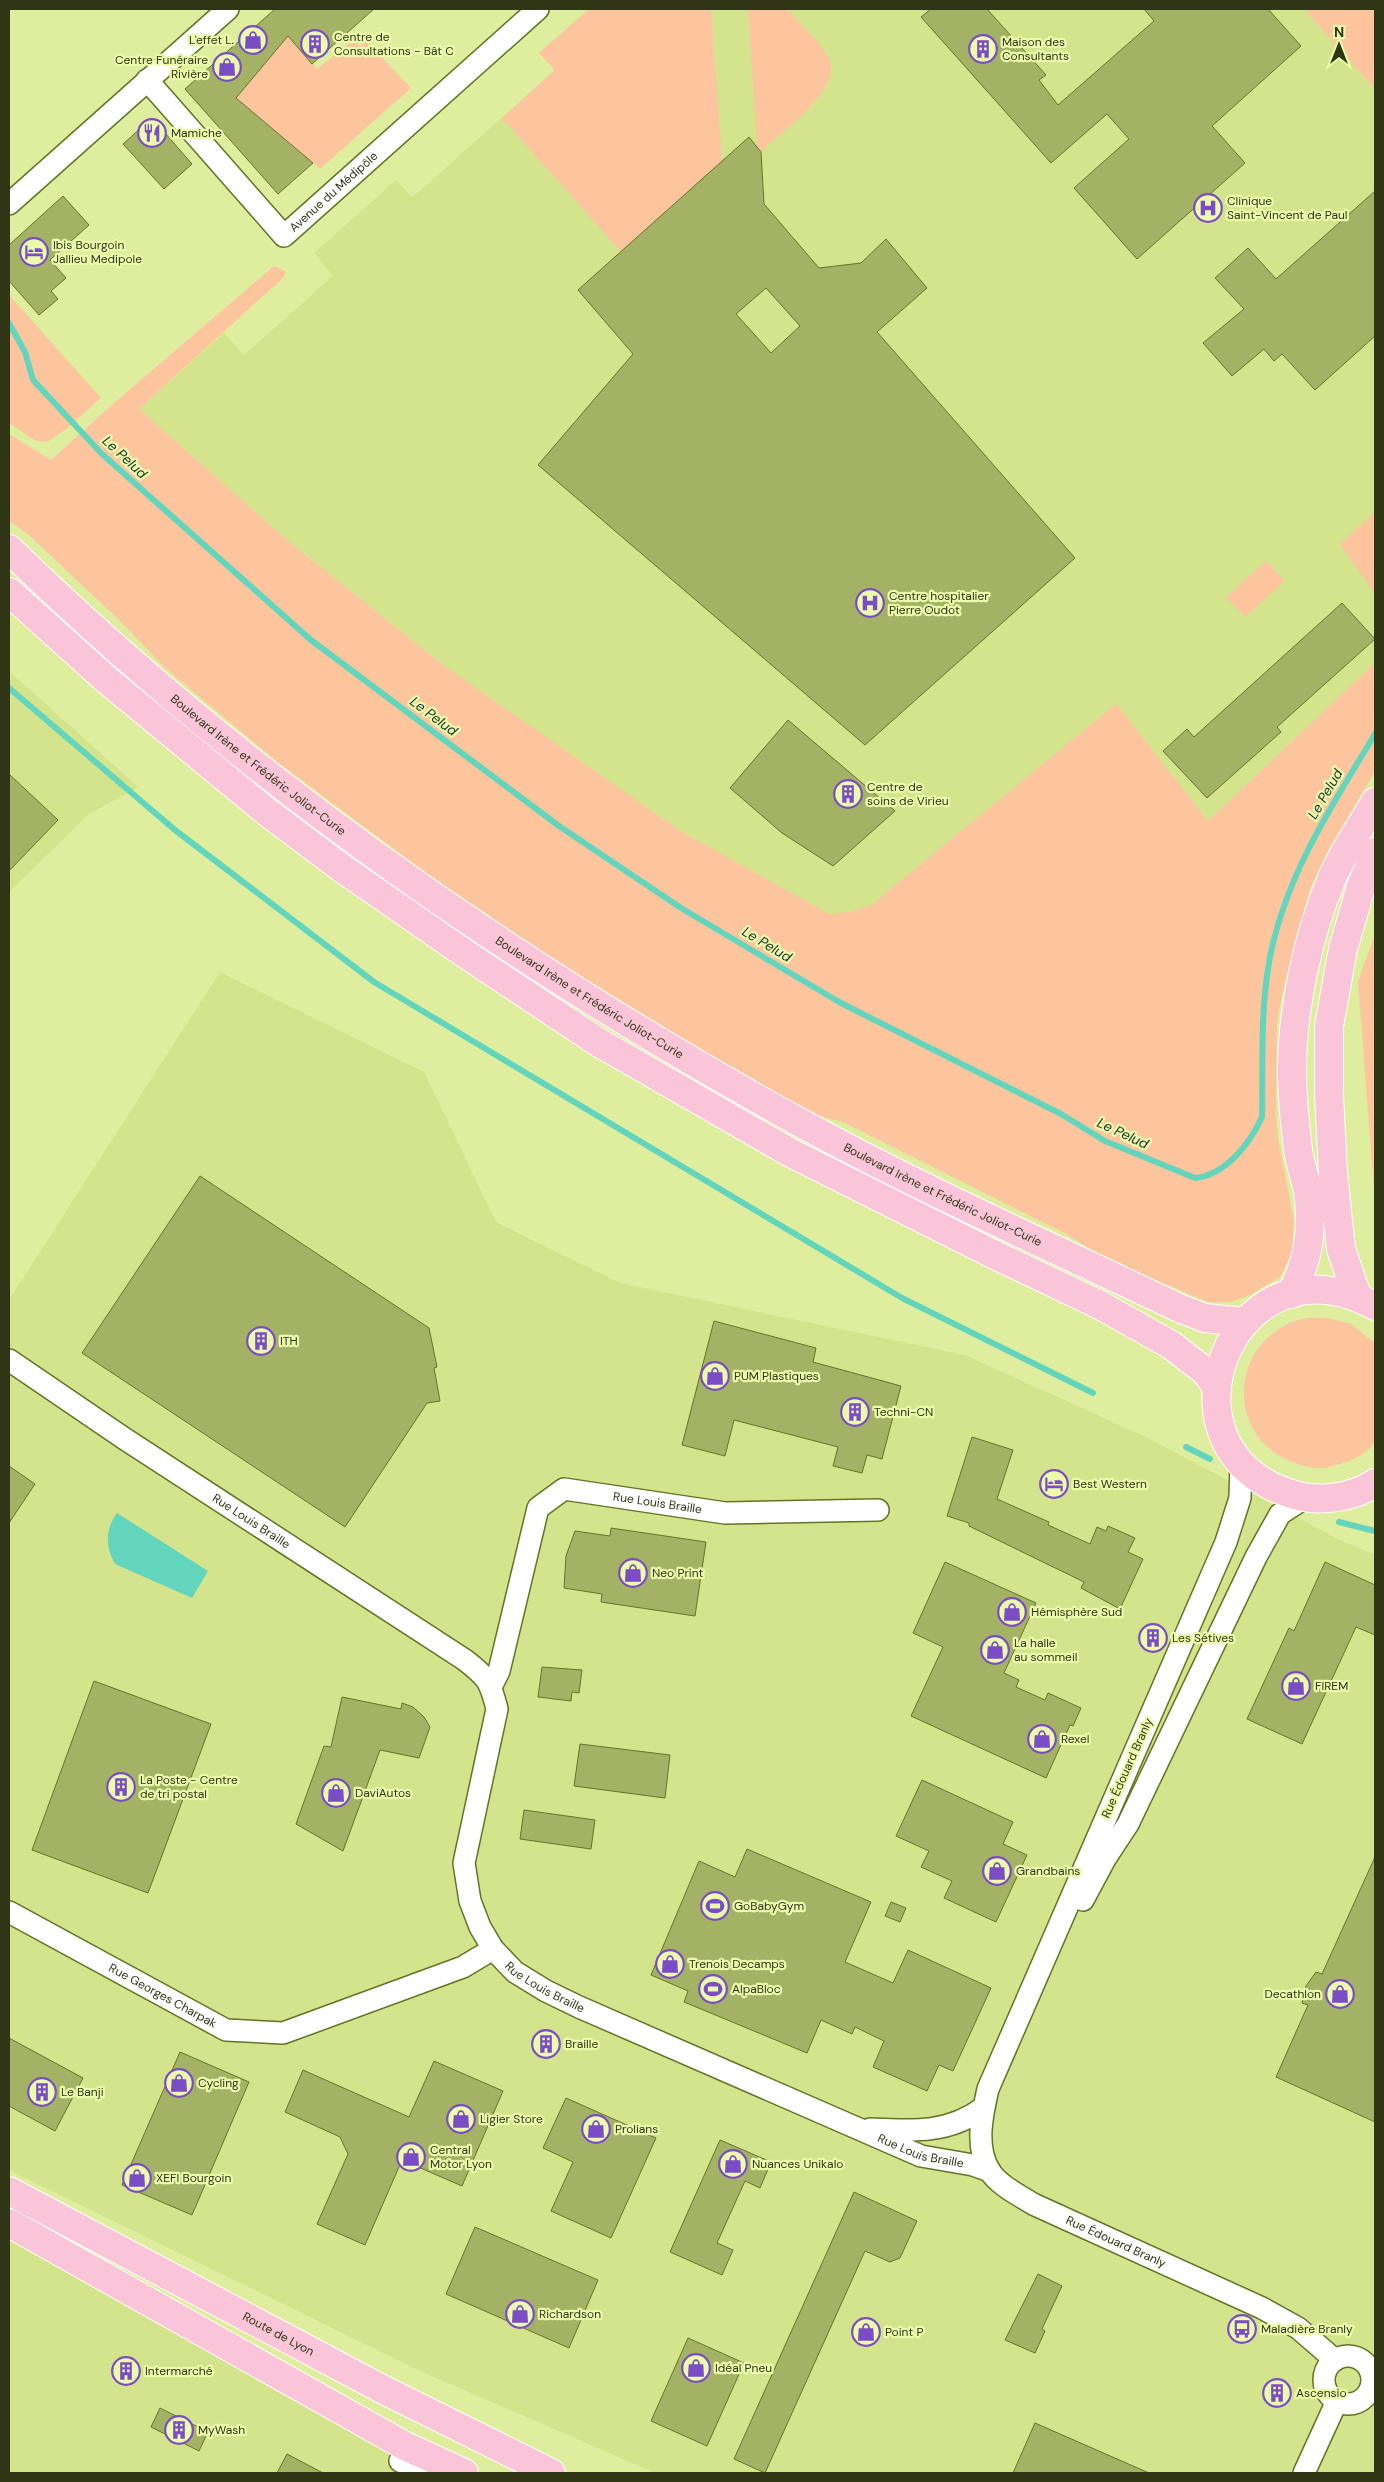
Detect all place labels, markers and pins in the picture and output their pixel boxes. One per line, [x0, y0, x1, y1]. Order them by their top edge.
shop icon: L'effet L. [238, 25, 268, 55]
building icon: Centre de Consultations - Bât C [300, 29, 330, 59]
place label: Centre de Consultations - Bât C [334, 29, 454, 59]
place label: L'effet L. [189, 32, 234, 48]
building icon: Maison des Consultants [968, 34, 998, 64]
place label: Maison des Consultants [1002, 34, 1069, 64]
place label: Centre Funéraire Rivière [115, 52, 208, 82]
shop icon: Centre Funéraire Rivière [212, 52, 242, 82]
restaurant icon: Mamiche [137, 118, 167, 148]
place label: Mamiche [171, 125, 222, 141]
hospital icon: Clinique Saint-Vincent de Paul [1193, 193, 1223, 223]
place label: Clinique Saint-Vincent de Paul [1227, 193, 1348, 223]
hotel icon: Ibis Bourgoin Jallieu Medipole [19, 237, 49, 267]
place label: Ibis Bourgoin Jallieu Medipole [53, 237, 142, 267]
hospital icon: Centre hospitalier Pierre Oudot [855, 588, 885, 618]
place label: Centre hospitalier Pierre Oudot [889, 588, 989, 618]
building icon: Centre de soins de Virieu [833, 779, 863, 809]
place label: Centre de soins de Virieu [867, 779, 949, 809]
building icon: ITH [246, 1326, 276, 1356]
place label: ITH [280, 1333, 298, 1349]
shop icon: PUM Plastiques [700, 1361, 730, 1391]
place label: PUM Plastiques [734, 1368, 819, 1384]
building icon: Techni-CN [840, 1397, 870, 1427]
place label: Techni-CN [874, 1404, 933, 1420]
hotel icon: Best Western [1039, 1469, 1069, 1499]
place label: Best Western [1073, 1476, 1147, 1492]
shop icon: Neo Print [618, 1558, 648, 1588]
place label: Neo Print [652, 1565, 704, 1581]
shop icon: Hémisphère Sud [997, 1597, 1027, 1627]
place label: Hémisphère Sud [1031, 1604, 1122, 1620]
building icon: Les Sétives [1138, 1623, 1168, 1653]
place label: Les Sétives [1172, 1630, 1234, 1646]
shop icon: La halle au sommeil [980, 1635, 1010, 1665]
place label: La halle au sommeil [1014, 1635, 1078, 1665]
shop icon: FIREM [1281, 1671, 1311, 1701]
place label: FIREM [1315, 1678, 1348, 1694]
shop icon: Rexel [1027, 1724, 1057, 1754]
place label: Rexel [1061, 1731, 1090, 1747]
building icon: La Poste - Centre de tri postal [106, 1772, 136, 1802]
place label: La Poste - Centre de tri postal [140, 1772, 238, 1802]
shop icon: DaviAutos [321, 1778, 351, 1808]
place label: DaviAutos [355, 1785, 411, 1801]
shop icon: Grandbains [982, 1856, 1012, 1886]
place label: Grandbains [1016, 1863, 1080, 1879]
sports icon: GoBabyGym [700, 1891, 730, 1921]
place label: GoBabyGym [734, 1898, 804, 1914]
shop icon: Trenois Decamps [655, 1949, 685, 1979]
place label: Trenois Decamps [689, 1956, 785, 1972]
sports icon: AlpaBloc [698, 1974, 728, 2004]
shop icon: Decathlon [1325, 1979, 1355, 2009]
place label: AlpaBloc [732, 1981, 781, 1997]
place label: Decathlon [1264, 1986, 1321, 2002]
building icon: Braille [531, 2029, 561, 2059]
place label: Braille [565, 2036, 598, 2052]
shop icon: Cycling [164, 2068, 194, 2098]
place label: Cycling [198, 2075, 239, 2091]
building icon: Le Banji [27, 2077, 57, 2107]
place label: Le Banji [61, 2084, 104, 2100]
shop icon: Ligier Store [446, 2104, 476, 2134]
place label: Ligier Store [480, 2111, 543, 2127]
shop icon: Prolians [581, 2114, 611, 2144]
place label: Prolians [615, 2121, 658, 2137]
shop icon: Central Motor Lyon [396, 2142, 426, 2172]
place label: Central Motor Lyon [430, 2142, 492, 2172]
shop icon: Nuances Unikalo [718, 2149, 748, 2179]
place label: Nuances Unikalo [752, 2156, 843, 2172]
shop icon: XEFI Bourgoin [122, 2163, 152, 2193]
place label: XEFI Bourgoin [156, 2170, 231, 2186]
shop icon: Richardson [505, 2299, 535, 2329]
place label: Richardson [539, 2306, 601, 2322]
bus stop icon: Maladière Branly [1227, 2314, 1257, 2344]
shop icon: Point P [851, 2317, 881, 2347]
place label: Maladière Branly [1261, 2321, 1353, 2337]
place label: Point P [885, 2324, 923, 2340]
shop icon: Idéal Pneu [681, 2353, 711, 2383]
building icon: Intermarché [111, 2356, 141, 2386]
place label: Idéal Pneu [715, 2360, 772, 2376]
place label: Intermarché [145, 2363, 213, 2379]
building icon: Ascensio [1262, 2378, 1292, 2408]
place label: Ascensio [1296, 2385, 1347, 2401]
building icon: MyWash [164, 2415, 194, 2445]
place label: MyWash [198, 2422, 245, 2438]

